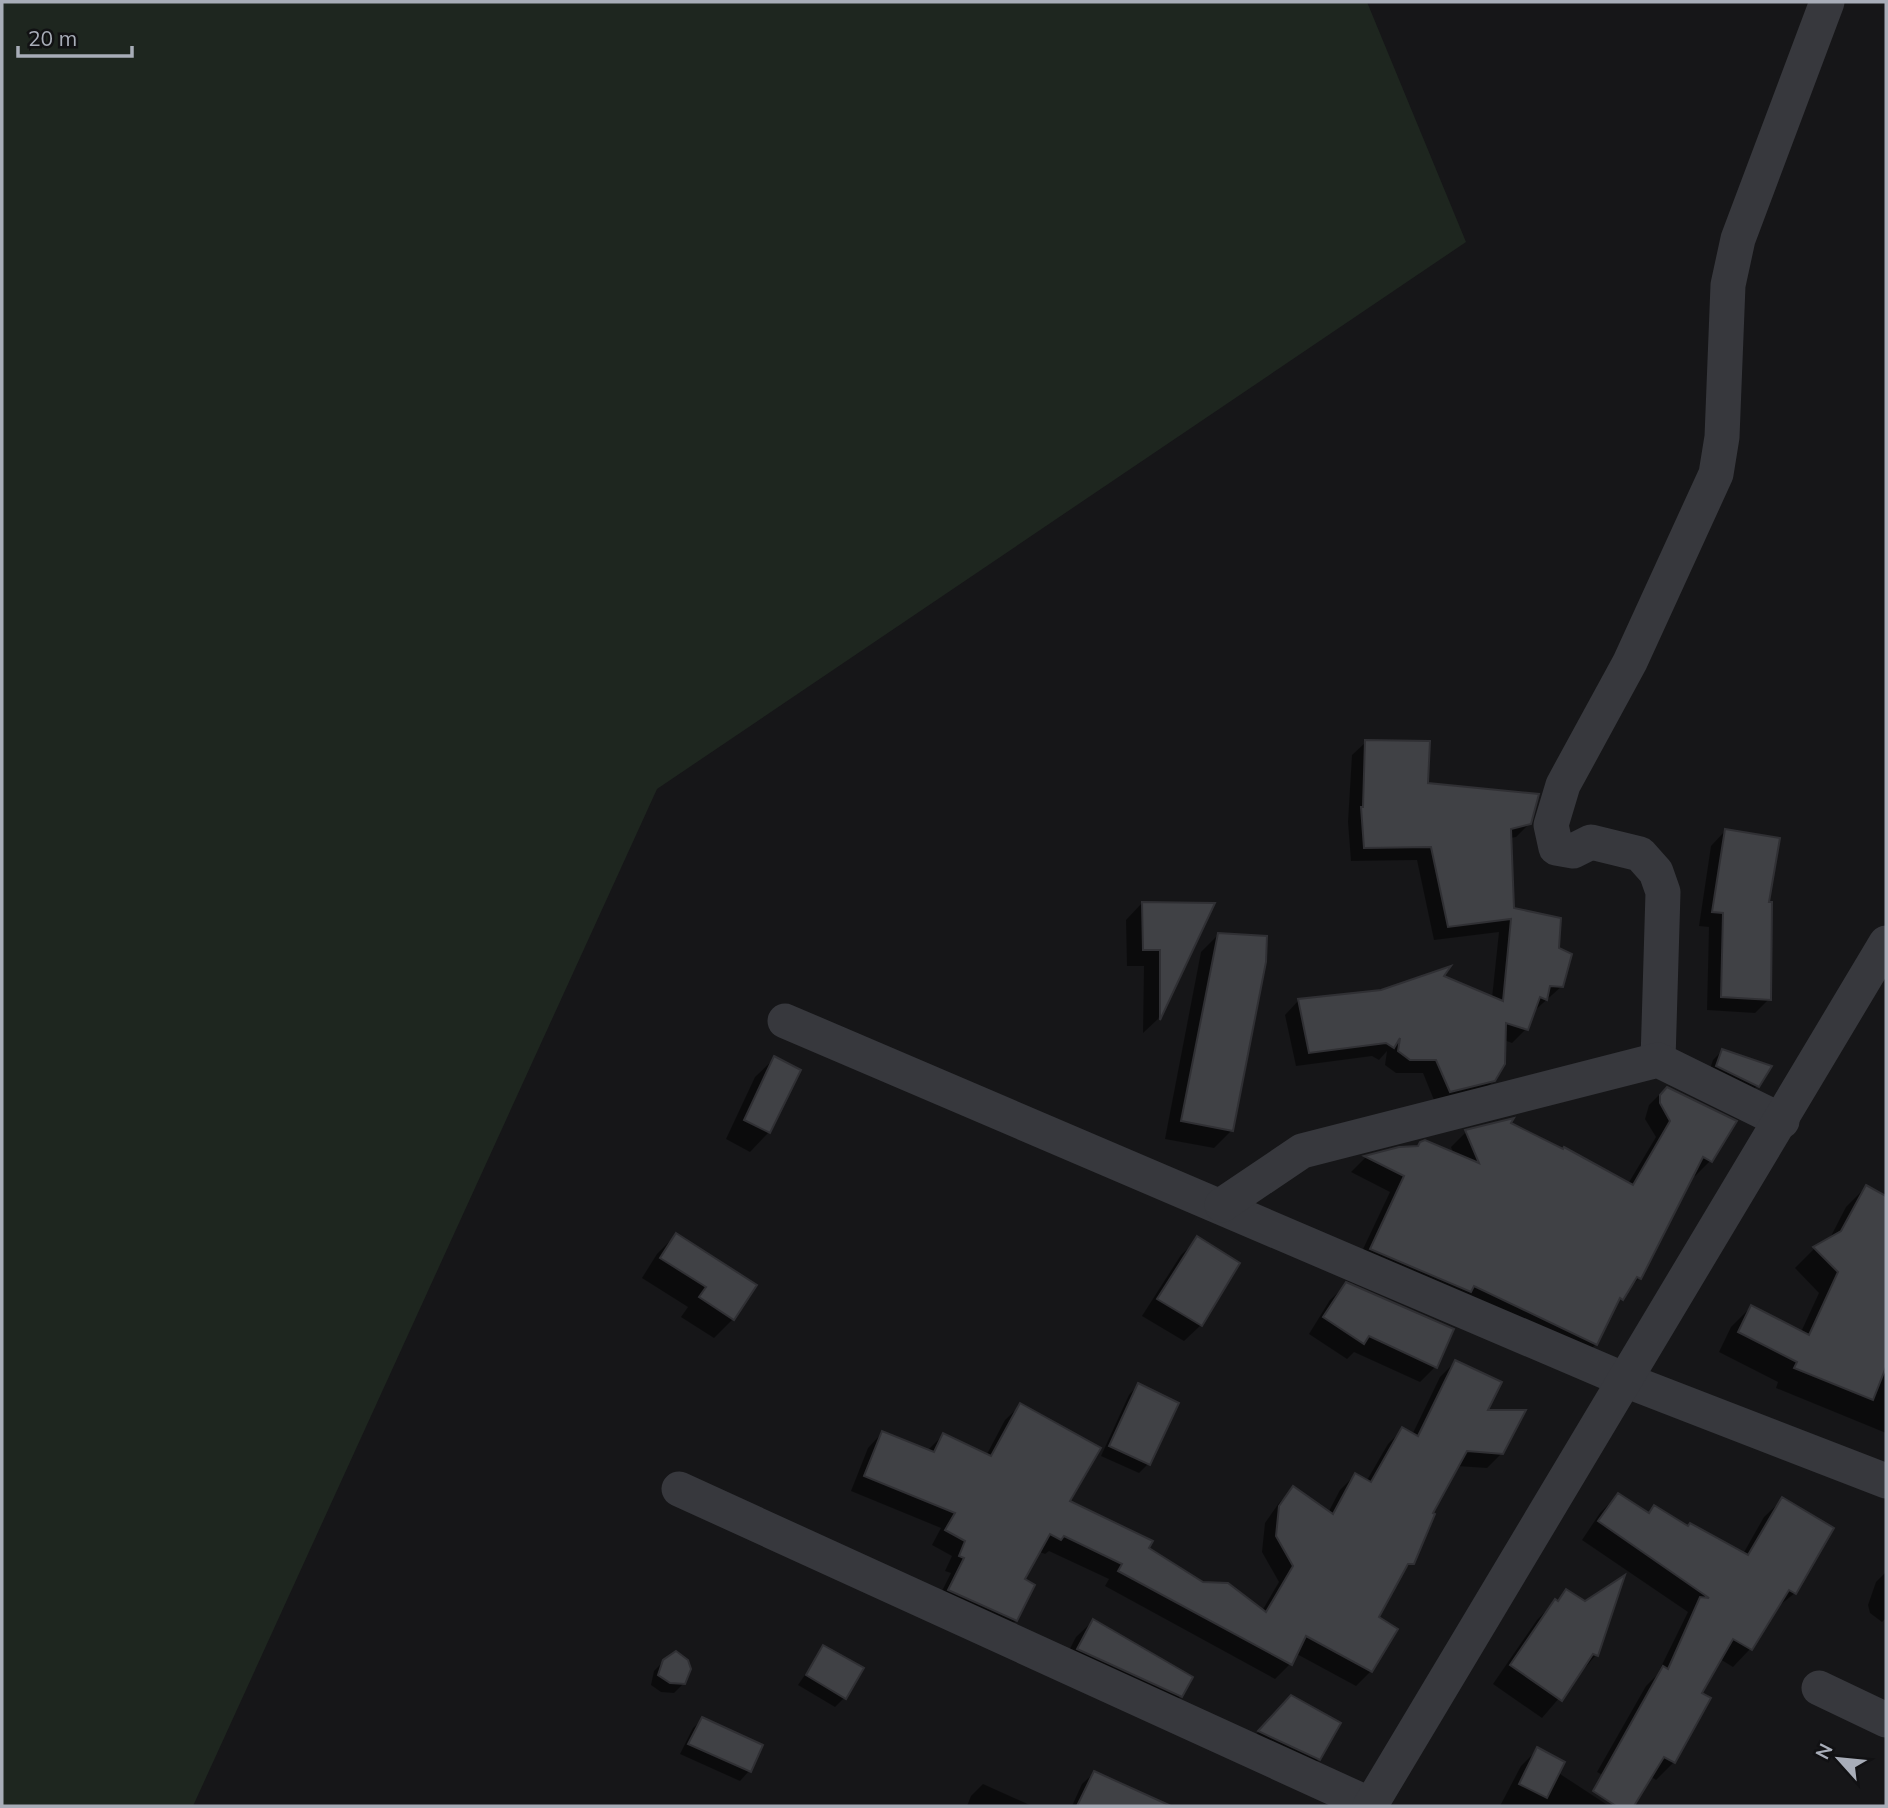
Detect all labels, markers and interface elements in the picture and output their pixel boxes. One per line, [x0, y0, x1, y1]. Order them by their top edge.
scale bar [18, 14, 131, 58]
text: 20 m [28, 25, 77, 51]
north arrow [1804, 1724, 1874, 1794]
text: N [1810, 1739, 1838, 1763]

